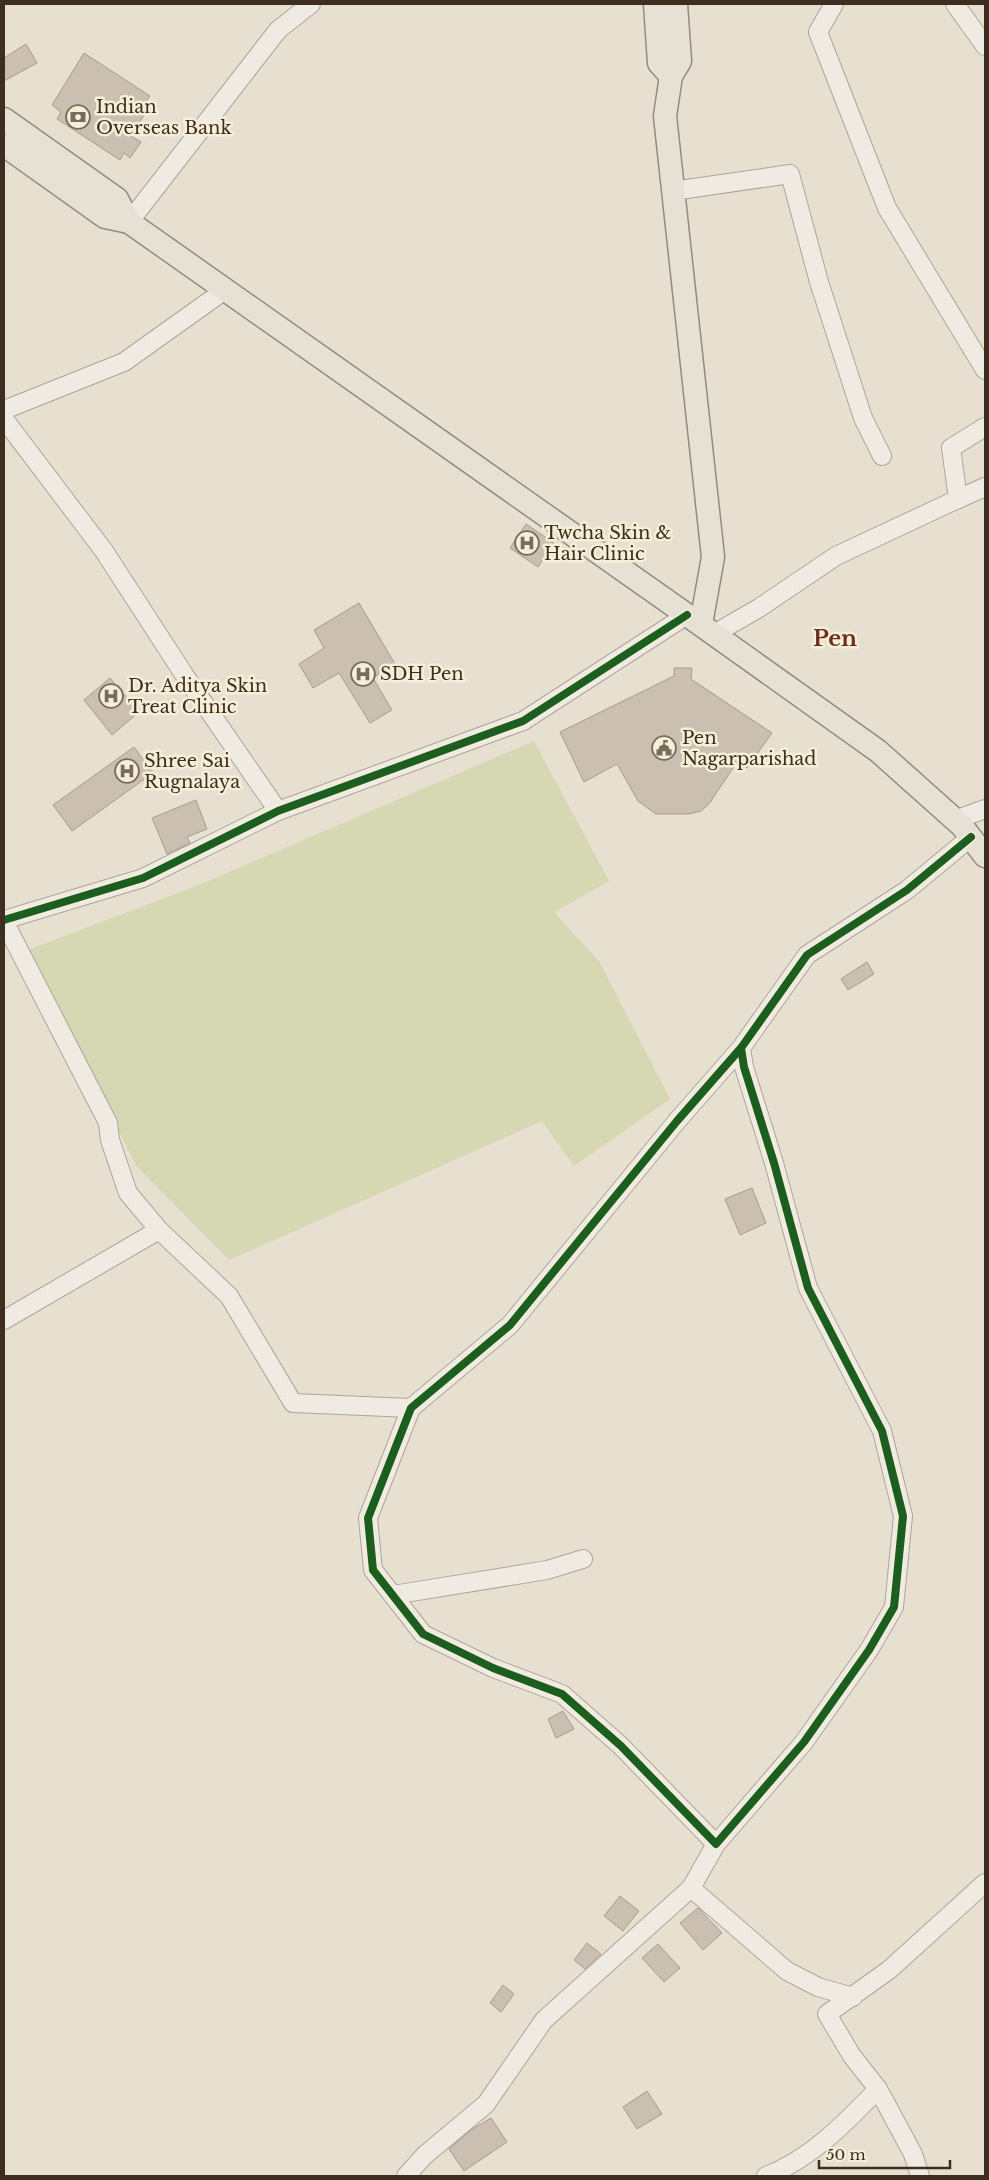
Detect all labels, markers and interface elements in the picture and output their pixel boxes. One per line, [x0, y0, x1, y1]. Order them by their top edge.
place label: Indian Overseas Bank [96, 96, 232, 139]
bank icon: Indian Overseas Bank [65, 104, 91, 130]
place label: Twcha Skin & Hair Clinic [544, 522, 672, 565]
hospital icon: Twcha Skin & Hair Clinic [514, 530, 540, 556]
district label: Pen [813, 625, 857, 652]
hospital icon: SDH Pen [350, 661, 376, 687]
place label: SDH Pen [380, 663, 464, 685]
place label: Dr. Aditya Skin Treat Clinic [128, 675, 267, 718]
hospital icon: Dr. Aditya Skin Treat Clinic [98, 683, 124, 709]
place label: Pen Nagarparishad [682, 727, 816, 770]
public building icon: Pen Nagarparishad [651, 735, 677, 761]
place label: Shree Sai Rugnalaya [144, 750, 240, 793]
hospital icon: Shree Sai Rugnalaya [114, 758, 140, 784]
scale bar [819, 2138, 950, 2170]
text: 50 m [826, 2145, 866, 2164]

